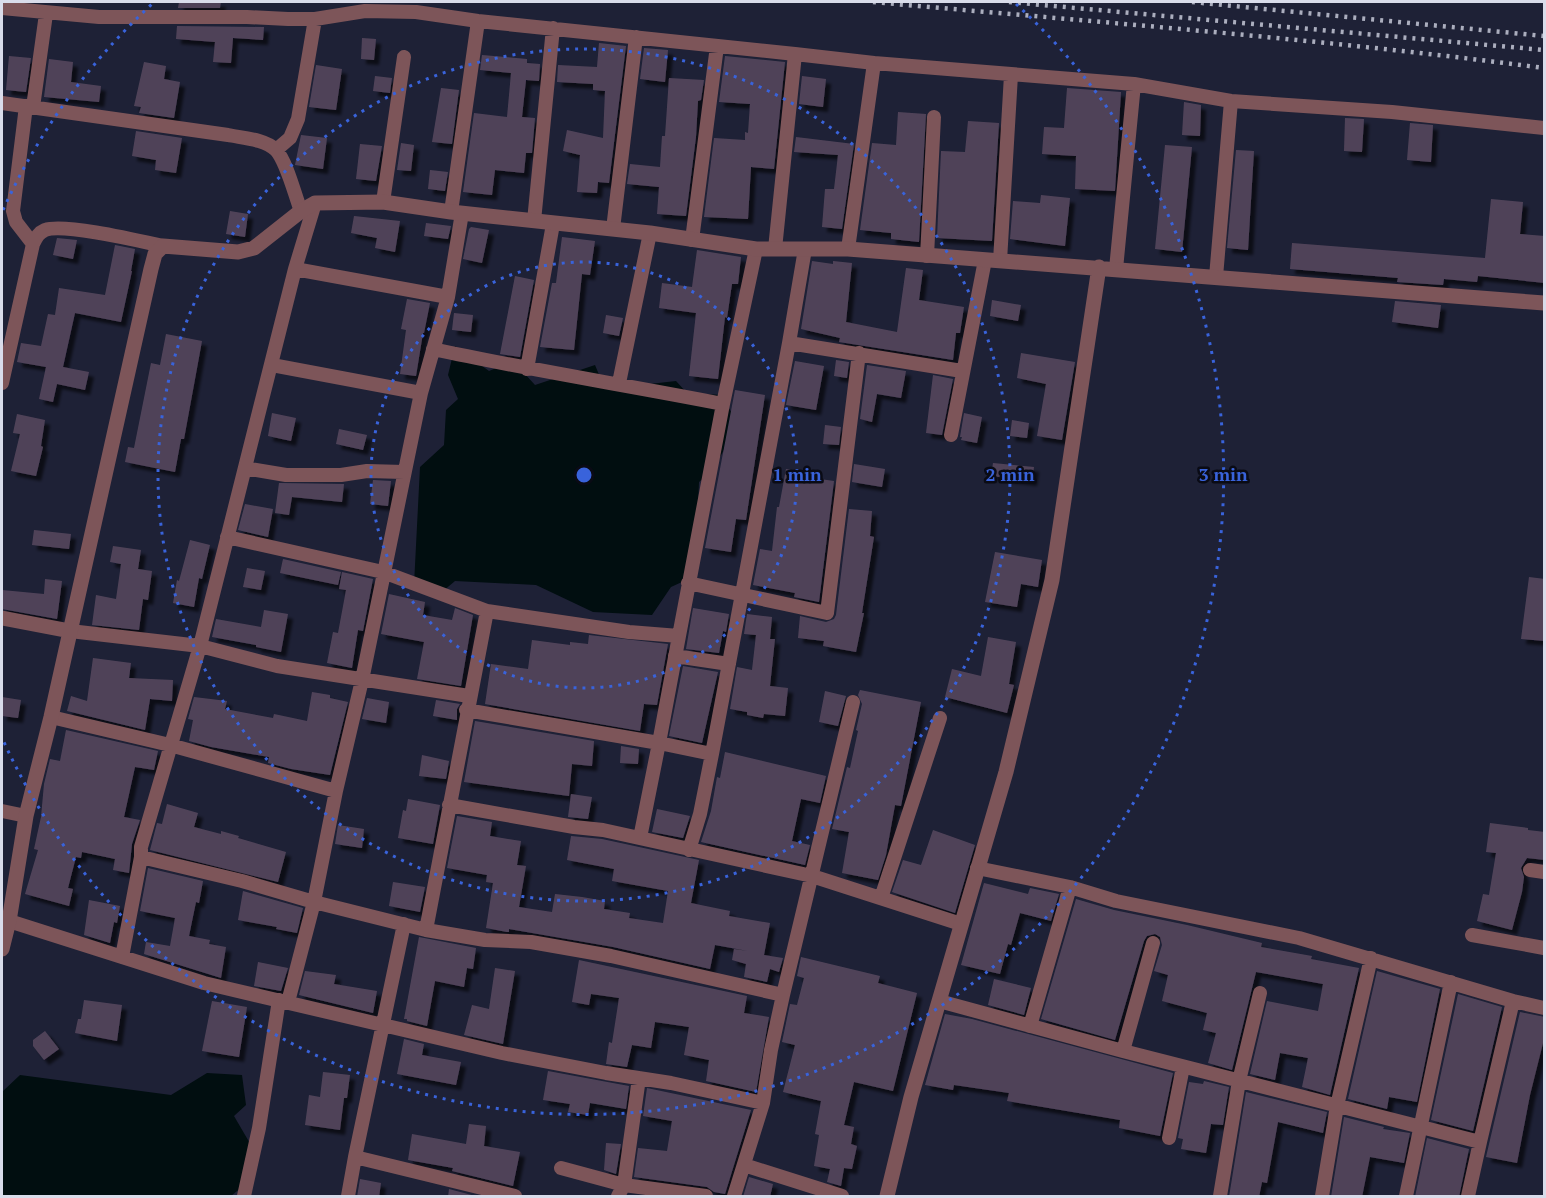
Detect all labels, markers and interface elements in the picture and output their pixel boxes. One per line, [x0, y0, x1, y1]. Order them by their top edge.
text: 1 min [772, 462, 822, 486]
text: 2 min [985, 462, 1035, 486]
text: 3 min [1198, 462, 1248, 486]
centre of rings [574, 465, 594, 485]

